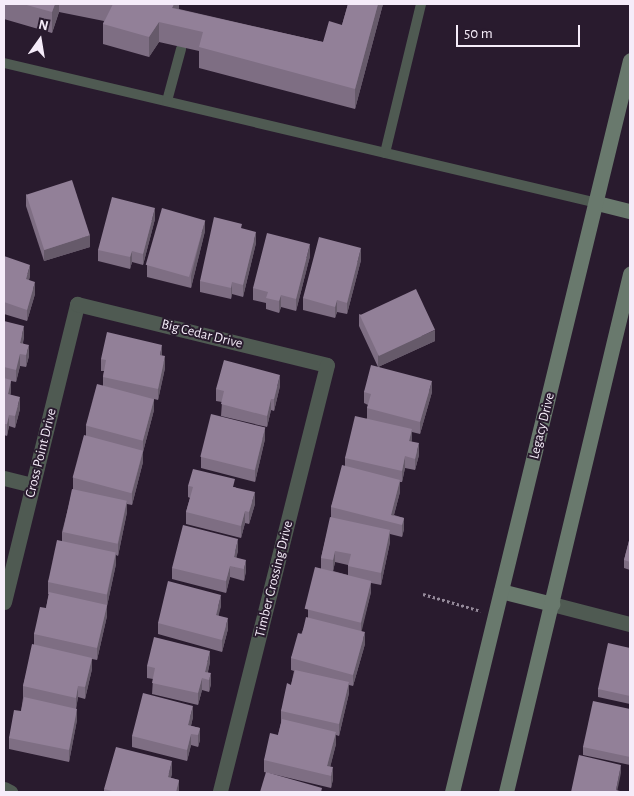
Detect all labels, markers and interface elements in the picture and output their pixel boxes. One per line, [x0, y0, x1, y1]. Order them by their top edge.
north arrow [15, 15, 65, 65]
scale bar [459, 15, 583, 47]
text: N [37, 17, 50, 33]
text: 50 m [464, 26, 493, 41]
street label: Big Cedar Drive [160, 316, 244, 352]
street label: Legacy Drive [526, 391, 558, 461]
street label: Cross Point Drive [22, 407, 60, 499]
street label: Timber Crossing Drive [251, 519, 297, 639]

